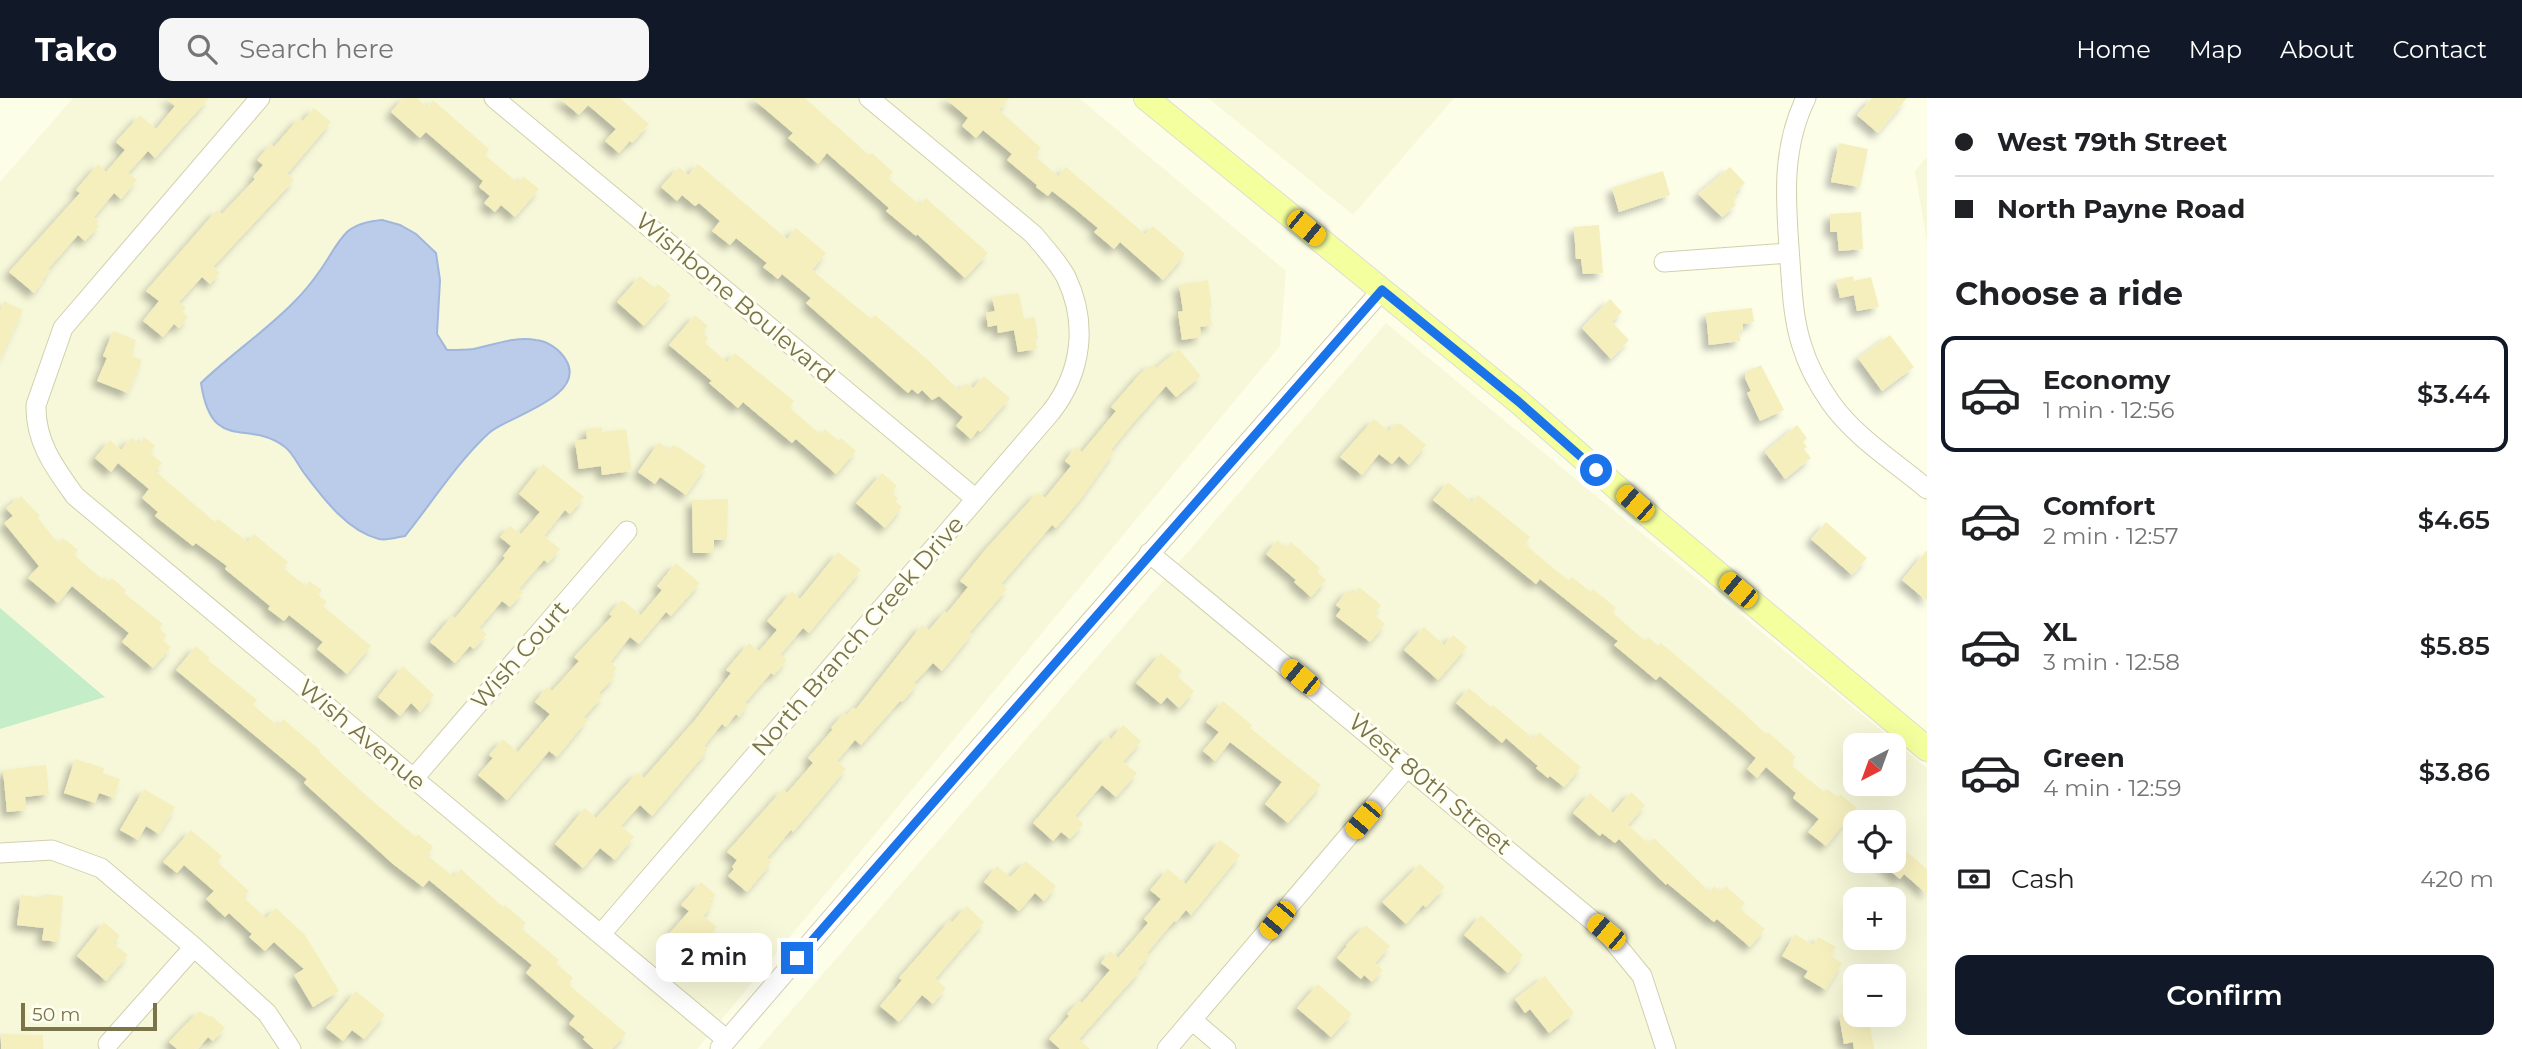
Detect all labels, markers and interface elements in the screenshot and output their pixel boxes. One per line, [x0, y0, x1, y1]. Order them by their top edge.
search box [159, 18, 649, 81]
text: Tako [35, 29, 117, 69]
icon: search [183, 30, 221, 68]
text: Search here [239, 33, 394, 65]
text: Home [2076, 35, 2151, 64]
text: Map [2189, 35, 2242, 64]
text: About [2280, 35, 2354, 64]
text: Contact [2392, 35, 2487, 64]
text: West 79th Street [1997, 126, 2227, 158]
text: North Payne Road [1997, 193, 2245, 225]
street label: Wishbone Boulevard [630, 206, 841, 389]
car [1284, 207, 1329, 249]
text: Choose a ride [1955, 274, 2183, 313]
icon: car [1959, 363, 2022, 426]
text: Economy [2043, 364, 2170, 396]
text: $3.44 [2417, 378, 2490, 410]
text: 1 min · 12:56 [2043, 396, 2175, 424]
route start [1580, 454, 1612, 486]
car [1613, 481, 1658, 525]
icon: car [1959, 489, 2022, 552]
text: Comfort [2043, 490, 2155, 522]
text: $4.65 [2418, 504, 2490, 536]
street label: North Branch Creek Drive [745, 510, 970, 762]
text: 2 min · 12:57 [2043, 522, 2179, 550]
car [1716, 568, 1761, 612]
street label: Wish Court [465, 594, 575, 715]
icon: car [1959, 615, 2022, 678]
text: XL [2043, 616, 2077, 648]
text: $5.85 [2420, 630, 2490, 662]
text: 3 min · 12:58 [2043, 648, 2180, 676]
car [1278, 656, 1323, 698]
street label: Wish Avenue [293, 673, 432, 796]
street label: West 80th Street [1343, 707, 1518, 860]
north arrow [1843, 733, 1906, 796]
map controls [1843, 733, 1906, 1027]
icon: car [1959, 741, 2022, 804]
text: Green [2043, 742, 2125, 774]
text: $3.86 [2419, 756, 2490, 788]
text: 4 min · 12:59 [2043, 774, 2181, 802]
car [1342, 797, 1385, 843]
button: locate [1843, 810, 1906, 873]
icon: cash [1955, 860, 1993, 898]
text: Cash [2011, 863, 2075, 895]
text: 420 m [2420, 865, 2494, 893]
button: + [1843, 887, 1906, 950]
car [1256, 897, 1299, 943]
car [1584, 910, 1629, 954]
callout: 2 min [657, 934, 772, 982]
route end [781, 942, 813, 974]
text: 2 min [681, 943, 747, 971]
button: Confirm [1955, 955, 2494, 1035]
button: − [1843, 964, 1906, 1027]
scale bar [21, 1000, 158, 1032]
text: 50 m [32, 1003, 80, 1026]

